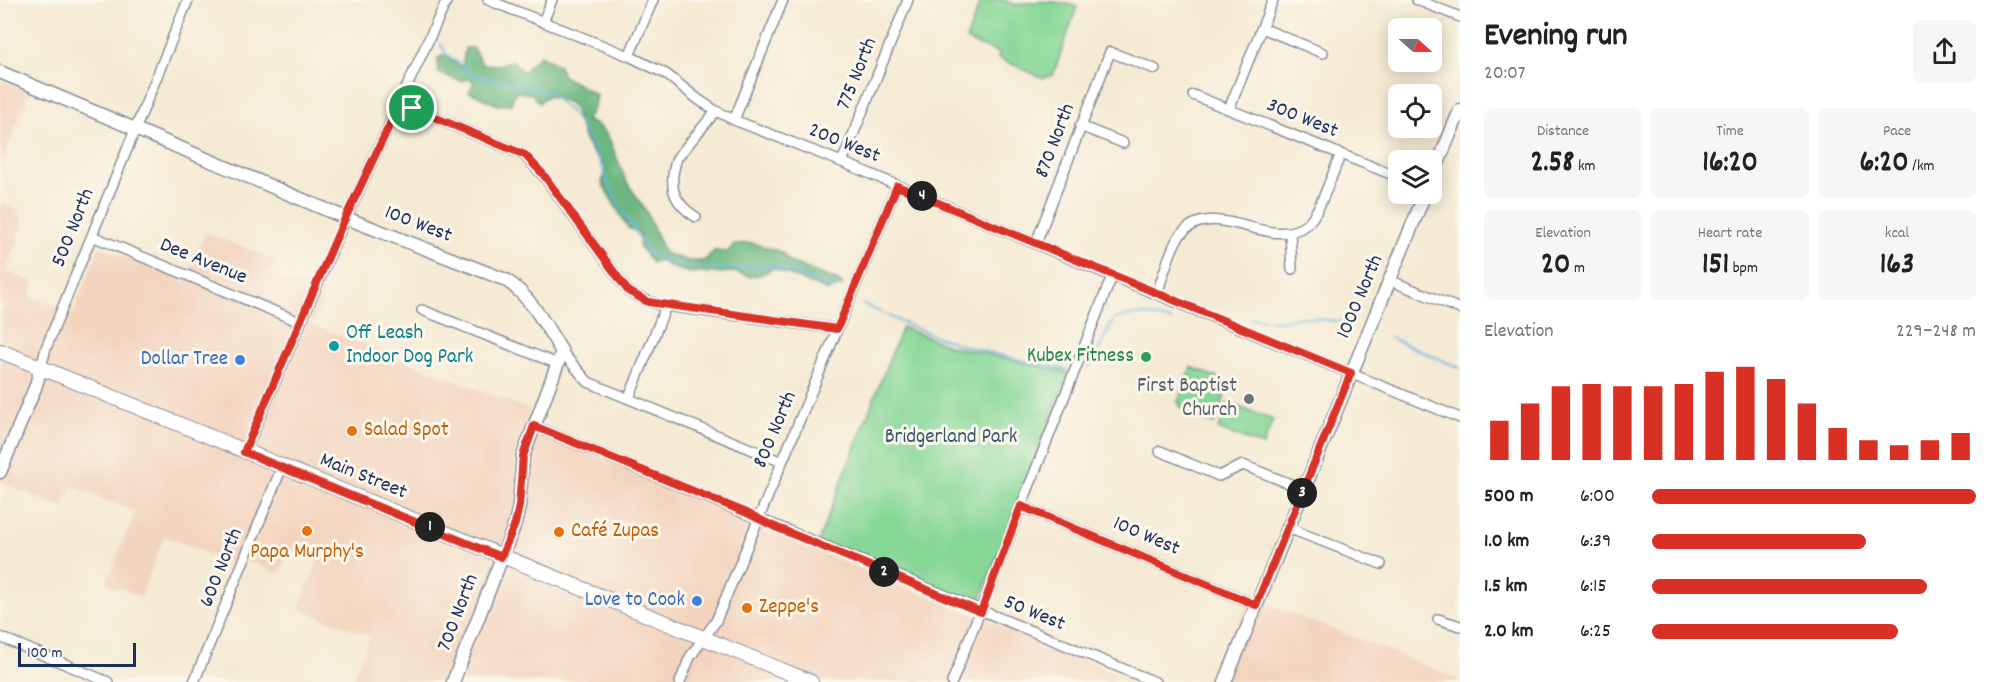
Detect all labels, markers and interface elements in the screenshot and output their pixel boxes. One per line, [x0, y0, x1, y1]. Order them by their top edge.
text: Evening run [1484, 14, 1628, 61]
north arrow [1388, 18, 1442, 72]
map controls [1388, 18, 1442, 204]
button: share [1913, 20, 1976, 83]
street label: 775 North [830, 33, 886, 115]
text: 20:07 [1484, 60, 1526, 88]
pin [386, 82, 437, 133]
button: locate [1388, 84, 1442, 138]
icon: arrive [395, 91, 428, 124]
street label: 300 West [1262, 91, 1343, 147]
street label: 870 North [1028, 99, 1084, 183]
street label: 200 West [804, 116, 885, 172]
text: Distance [1537, 120, 1589, 143]
text: Time [1716, 120, 1744, 143]
text: Pace [1883, 120, 1911, 143]
text: 2.58 [1530, 143, 1574, 186]
text: 16:20 [1702, 143, 1758, 186]
text: 6:20 [1860, 143, 1909, 186]
button: layers [1388, 150, 1442, 204]
text: km [1574, 155, 1596, 178]
text: /km [1909, 155, 1934, 178]
pin: 4 [907, 181, 937, 211]
street label: 500 North [45, 184, 103, 272]
text: 4 [919, 184, 925, 207]
street label: 100 West [380, 198, 456, 252]
text: Elevation [1535, 222, 1591, 245]
text: Heart rate [1698, 222, 1762, 245]
text: kcal [1885, 222, 1909, 245]
street label: Dee Avenue [155, 231, 251, 293]
text: 20 [1541, 245, 1570, 288]
text: 151 [1702, 245, 1729, 288]
text: 163 [1880, 245, 1914, 288]
street label: 1000 North [1330, 250, 1392, 344]
text: m [1570, 257, 1585, 280]
text: bpm [1729, 257, 1758, 280]
text: Elevation [1484, 318, 1554, 346]
text: 229–248 m [1896, 318, 1976, 346]
place label: Off Leash Indoor Dog Park [346, 319, 473, 373]
marker: Off Leash Indoor Dog Park [327, 339, 341, 353]
place label: Kubex Fitness [1027, 342, 1134, 372]
place label: Dollar Tree [141, 345, 228, 375]
marker: Kubex Fitness [1139, 350, 1153, 364]
marker: Dollar Tree [233, 353, 247, 367]
place label: First Baptist Church [1137, 372, 1237, 426]
street label: 800 North [746, 387, 806, 473]
marker: First Baptist Church [1242, 392, 1256, 406]
place label: Salad Spot [364, 416, 449, 446]
park label: Bridgerland Park [885, 423, 1017, 453]
marker: Salad Spot [345, 424, 359, 438]
street label: Main Street [315, 446, 411, 508]
pin: 3 [1287, 478, 1317, 508]
text: 3 [1298, 481, 1306, 504]
text: 500 m [1484, 483, 1533, 511]
text: 6:00 [1580, 483, 1615, 511]
street label: 100 West [1108, 509, 1184, 565]
pin: 1 [415, 512, 445, 542]
text: 1 [428, 515, 432, 538]
place label: Café Zupas [571, 517, 659, 547]
street label: 600 North [193, 524, 251, 612]
marker: Papa Murphy's [300, 524, 314, 538]
marker: Café Zupas [552, 525, 566, 539]
text: 1.0 km [1484, 528, 1529, 556]
text: 6:39 [1580, 528, 1611, 556]
place label: Papa Murphy's [250, 538, 364, 568]
pin: 2 [869, 557, 899, 587]
text: 2 [881, 560, 888, 583]
street label: 700 North [431, 570, 487, 656]
text: 1.5 km [1484, 573, 1527, 601]
text: 6:15 [1580, 573, 1607, 601]
place label: Love to Cook [585, 586, 685, 616]
street label: 50 West [999, 588, 1069, 640]
place label: Zeppe's [759, 593, 819, 623]
marker: Love to Cook [690, 594, 704, 608]
marker: Zeppe's [740, 601, 754, 615]
text: 2.0 km [1484, 618, 1533, 646]
text: 6:25 [1580, 618, 1611, 646]
scale bar [18, 640, 136, 668]
text: 100 m [27, 642, 63, 665]

